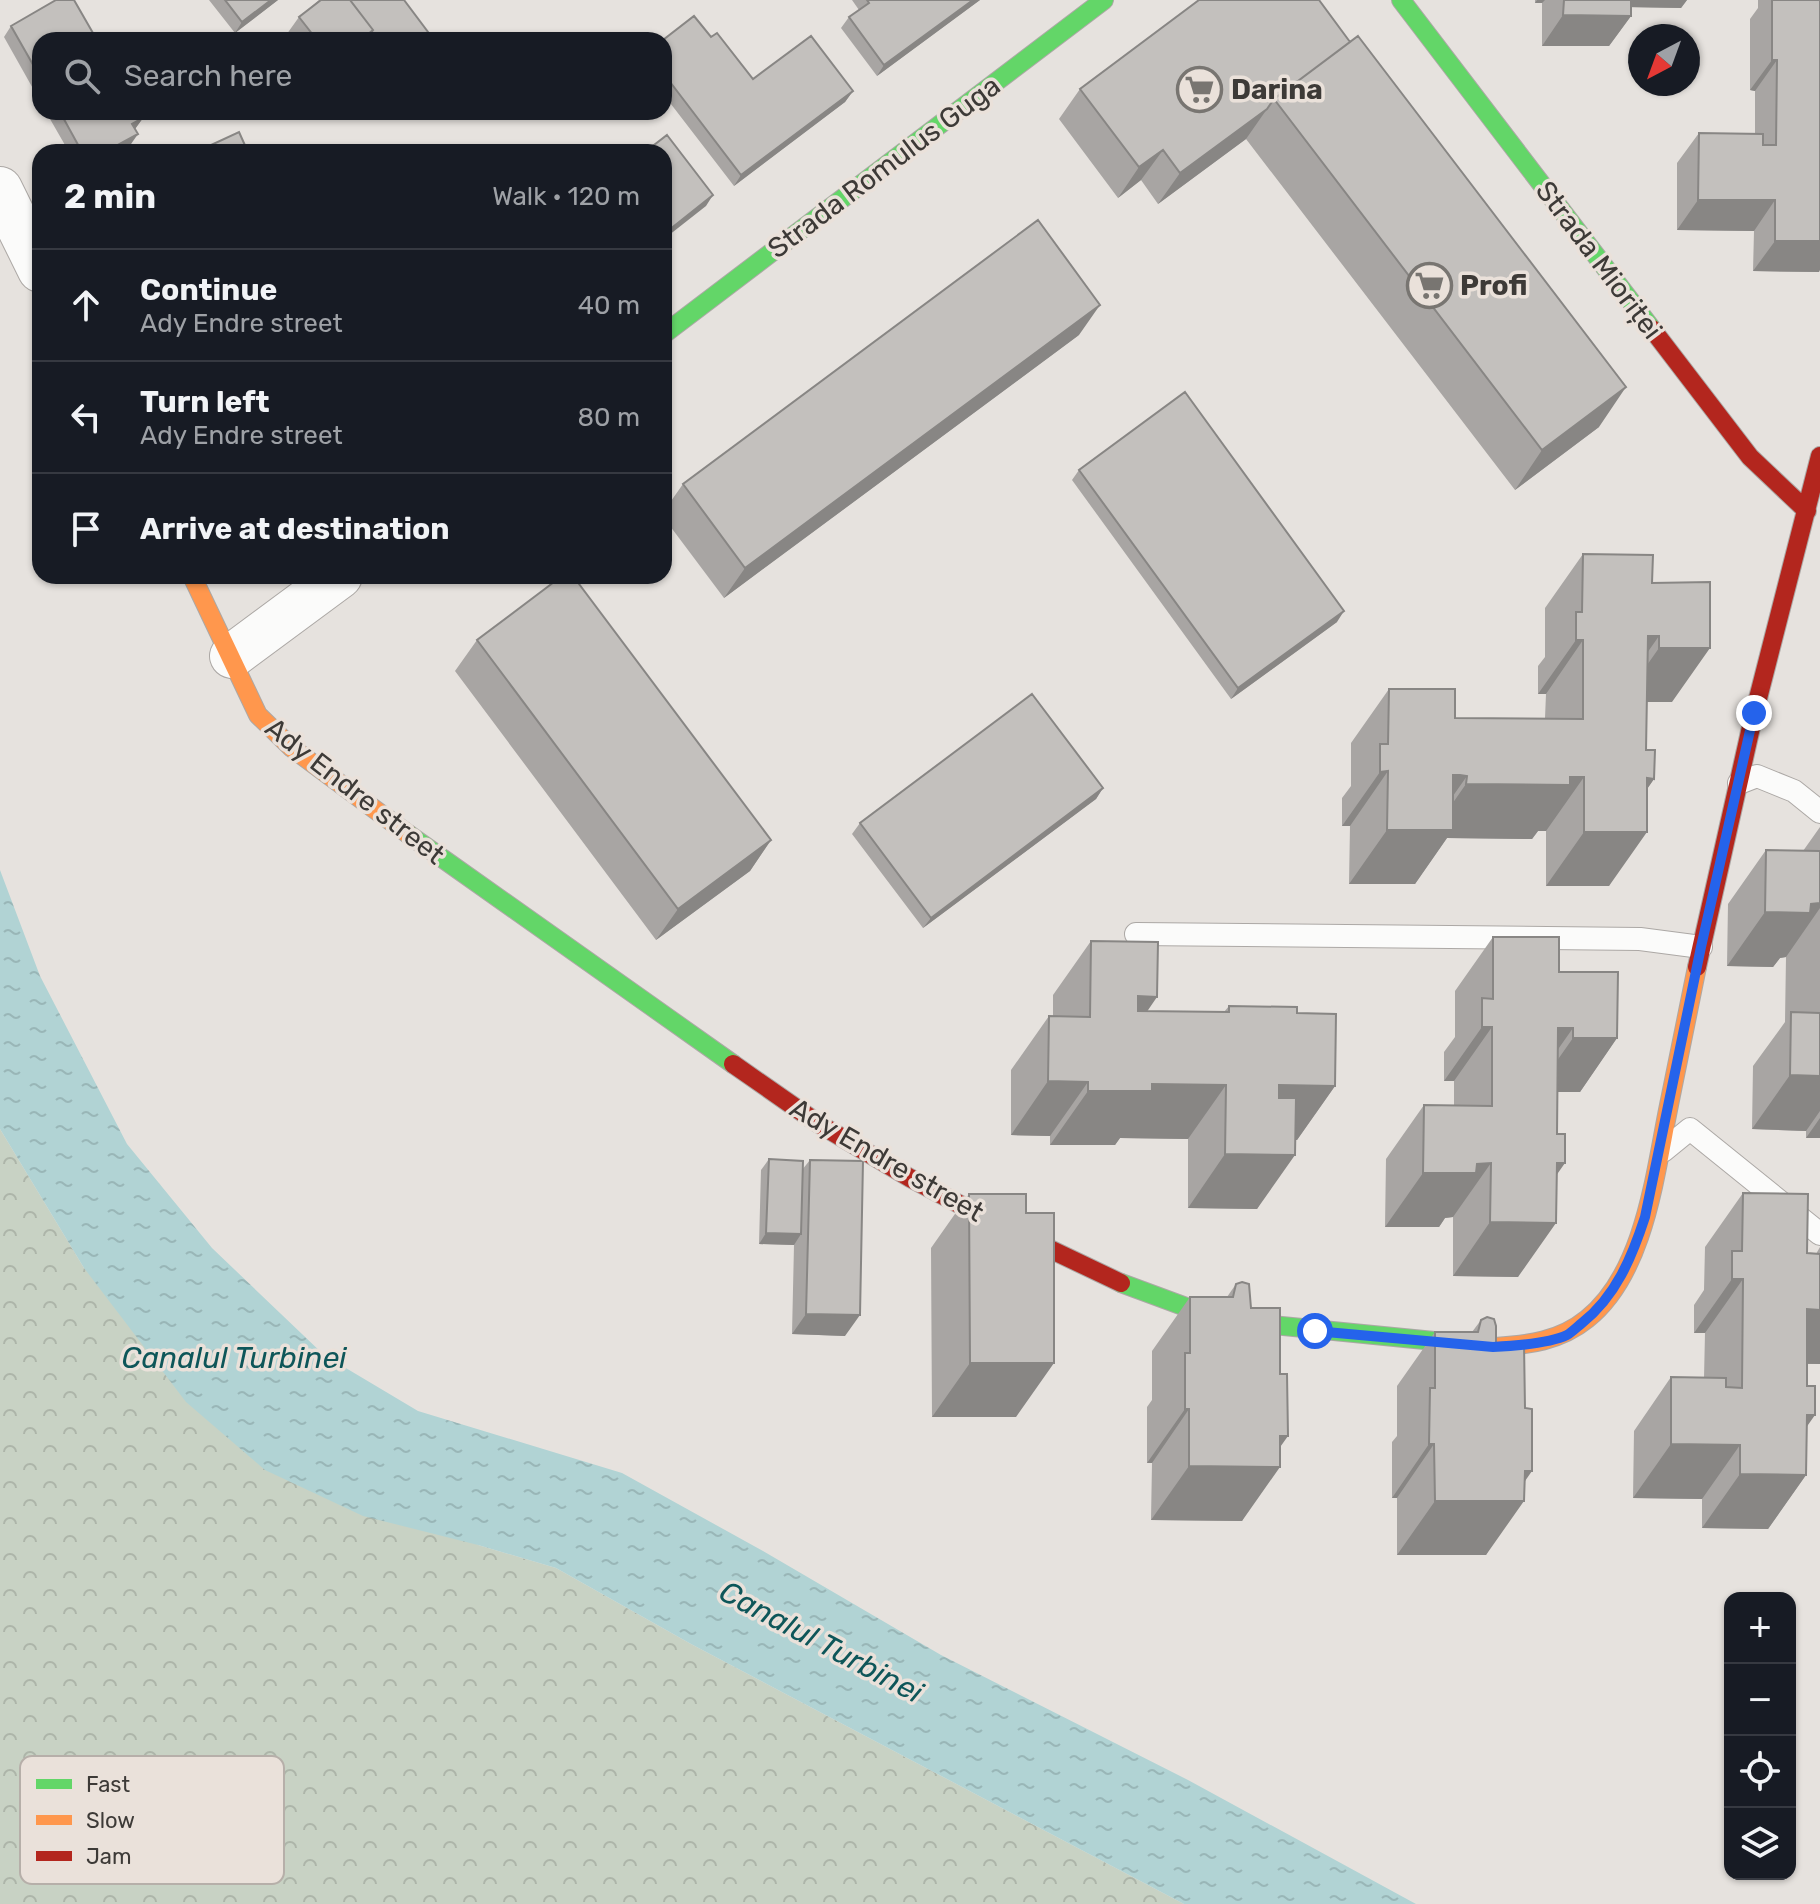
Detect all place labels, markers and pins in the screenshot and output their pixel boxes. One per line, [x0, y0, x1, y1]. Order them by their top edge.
supermarket icon: Darina [1176, 65, 1224, 113]
place label: Darina [1231, 73, 1323, 106]
supermarket icon: Profi [1405, 261, 1453, 309]
place label: Profi [1460, 269, 1527, 302]

